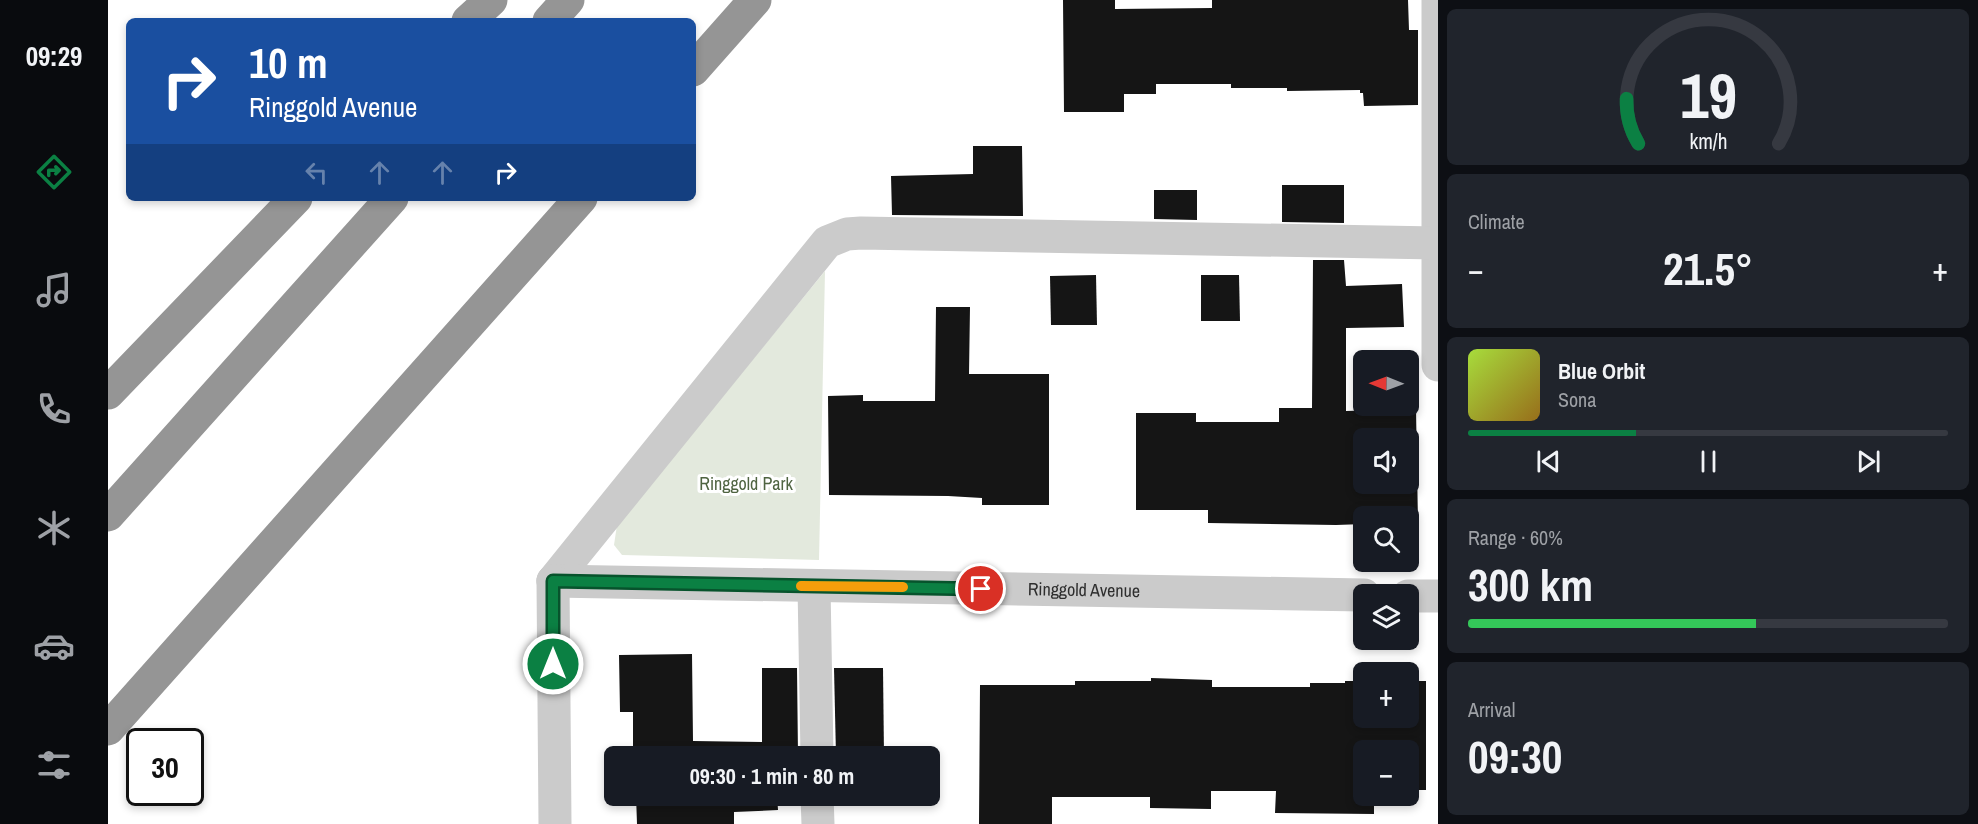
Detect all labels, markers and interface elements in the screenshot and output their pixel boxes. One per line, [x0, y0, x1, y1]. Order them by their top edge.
text: 10 m [249, 35, 328, 91]
text: 09:29 [26, 38, 82, 74]
icon: right [150, 42, 228, 120]
text: 19 [1680, 53, 1736, 137]
text: Ringgold Avenue [249, 89, 417, 125]
text: km/h [1689, 127, 1727, 156]
icon: directions [33, 151, 75, 193]
icon: left [300, 156, 333, 189]
icon: ahead [363, 156, 396, 189]
icon: ahead [426, 156, 459, 189]
icon: right [489, 156, 522, 189]
text: Climate [1468, 208, 1525, 235]
text: 21.5° [1663, 238, 1753, 299]
text: − [1468, 247, 1484, 291]
text: + [1932, 247, 1948, 291]
icon: music [33, 269, 75, 311]
north arrow [1353, 350, 1419, 416]
map controls [1353, 350, 1419, 806]
text: Blue Orbit [1558, 356, 1645, 386]
text: Sona [1558, 386, 1596, 413]
icon: phone [33, 388, 75, 430]
button: sound [1353, 428, 1419, 494]
icon: previous [1532, 445, 1565, 478]
icon: pause [1692, 445, 1725, 478]
icon: next [1852, 445, 1885, 478]
park label: Ringgold Park [699, 471, 793, 496]
button: search [1353, 506, 1419, 572]
icon: climate [33, 507, 75, 549]
text: Range · 60% [1468, 524, 1563, 551]
text: 300 km [1468, 554, 1593, 615]
pin [955, 563, 1006, 614]
icon: arrive [964, 572, 997, 605]
street label: Ringgold Avenue [1028, 576, 1140, 603]
button: layers [1353, 584, 1419, 650]
icon: car [33, 625, 75, 667]
position arrow [521, 632, 585, 696]
button: + [1353, 662, 1419, 728]
text: Arrival [1468, 696, 1515, 723]
text: 09:30 [1468, 726, 1562, 787]
speed limit sign: 30 [126, 728, 204, 806]
button: − [1353, 740, 1419, 806]
icon: filters [33, 744, 75, 786]
text: 09:30 · 1 min · 80 m [690, 761, 854, 791]

